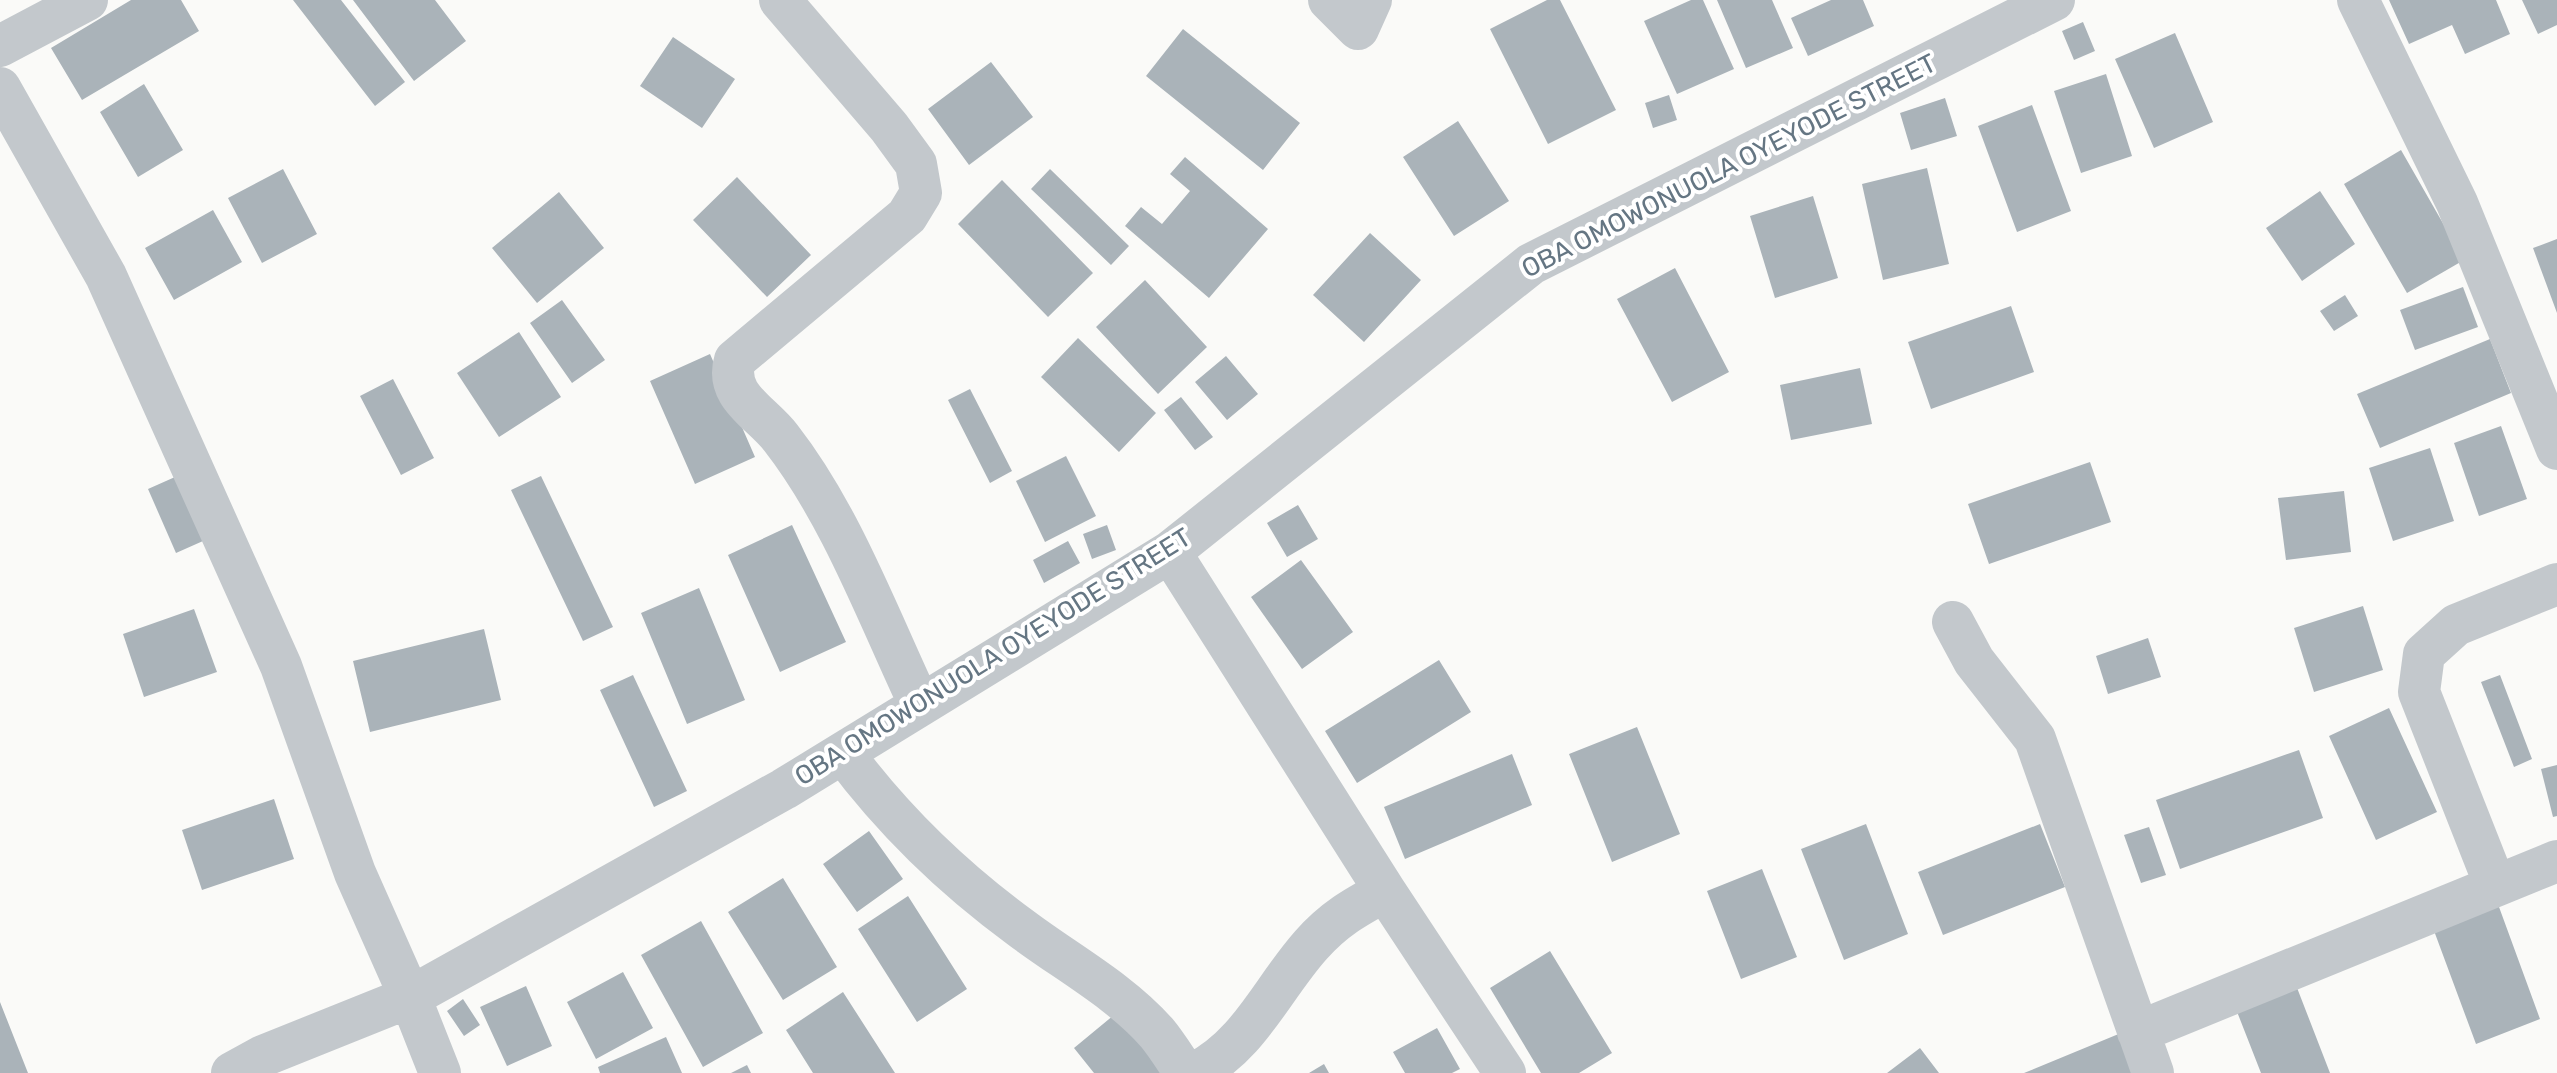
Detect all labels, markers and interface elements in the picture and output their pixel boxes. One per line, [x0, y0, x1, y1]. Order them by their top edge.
street label: OBA OMOWONUOLA OYEYODE STREET [1517, 48, 1941, 284]
street label: OBA OMOWONUOLA OYEYODE STREET [789, 522, 1197, 792]

